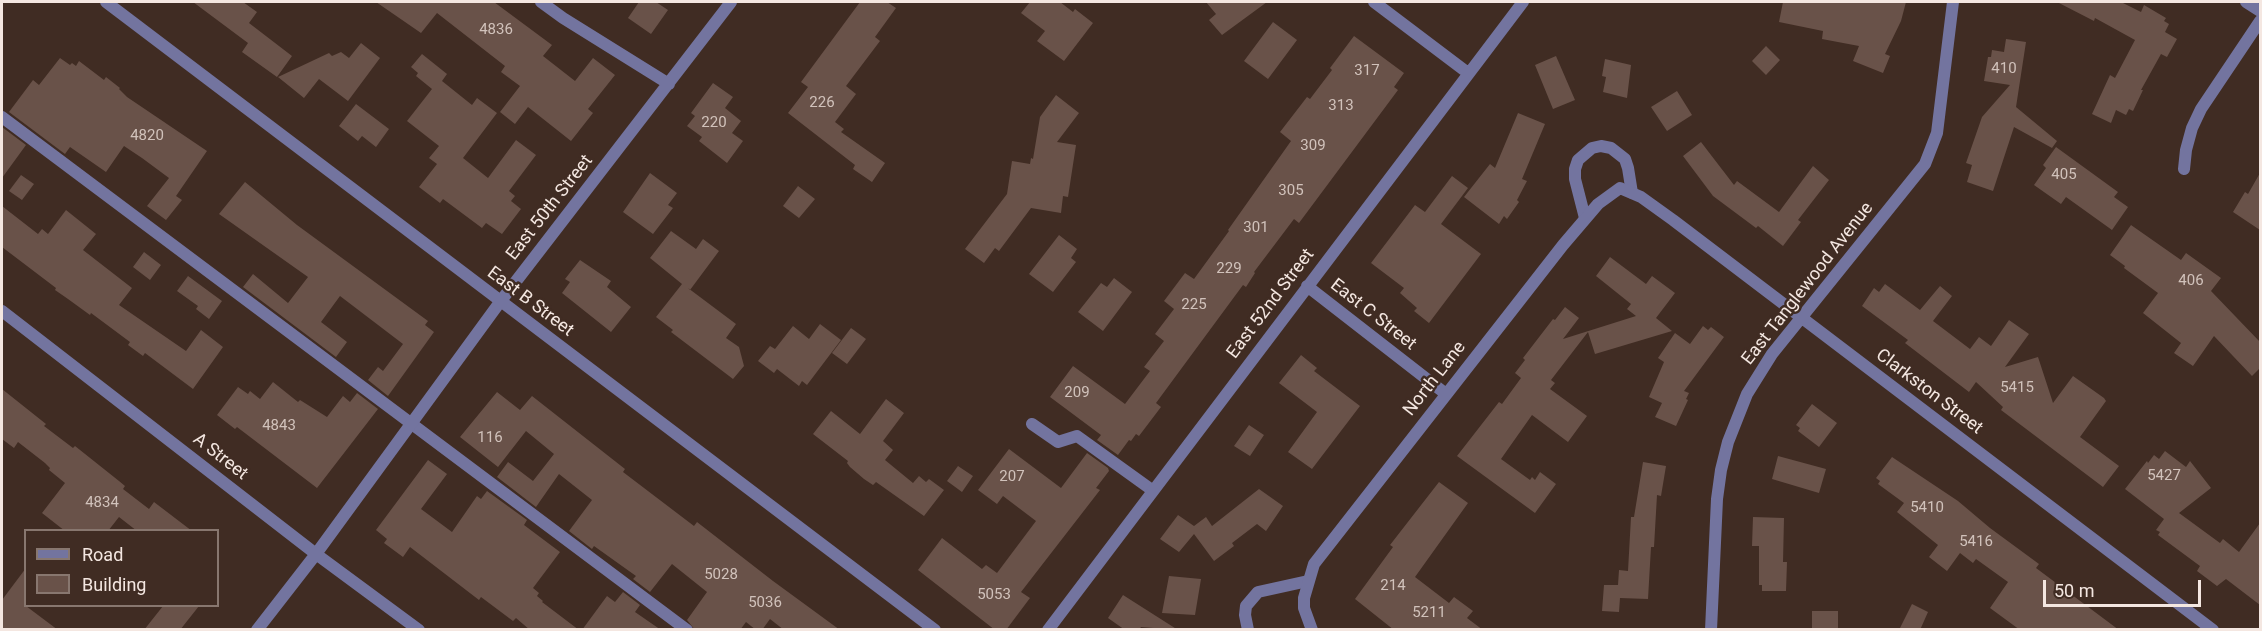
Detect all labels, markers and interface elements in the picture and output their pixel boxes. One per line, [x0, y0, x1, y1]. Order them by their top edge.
house number: 4836 [479, 21, 513, 39]
house number: 410 [1991, 60, 2017, 78]
house number: 317 [1354, 62, 1380, 80]
house number: 226 [809, 94, 835, 112]
house number: 313 [1328, 97, 1354, 115]
house number: 220 [701, 114, 727, 132]
house number: 4820 [130, 127, 164, 145]
house number: 309 [1300, 137, 1326, 155]
street label: East 50th Street [502, 151, 598, 265]
house number: 405 [2051, 166, 2077, 184]
house number: 305 [1278, 182, 1304, 200]
street label: East Tanglewood Avenue [1738, 198, 1878, 370]
house number: 301 [1243, 219, 1269, 237]
street label: East 52nd Street [1223, 245, 1319, 363]
house number: 229 [1216, 260, 1242, 278]
street label: East B Street [482, 262, 578, 342]
house number: 406 [2178, 272, 2204, 290]
street label: East C Street [1326, 275, 1420, 355]
house number: 225 [1181, 296, 1207, 314]
street label: North Lane [1399, 337, 1471, 421]
street label: Clarkston Street [1871, 345, 1987, 439]
house number: 5415 [2000, 379, 2034, 397]
house number: 209 [1064, 384, 1090, 402]
house number: 4843 [262, 417, 296, 435]
street label: A Street [188, 429, 252, 485]
house number: 116 [477, 429, 503, 447]
house number: 5427 [2147, 467, 2181, 485]
house number: 207 [999, 468, 1025, 486]
house number: 4834 [85, 494, 119, 512]
house number: 5410 [1910, 499, 1944, 517]
legend [24, 529, 219, 607]
house number: 5416 [1959, 533, 1993, 551]
text: Road [82, 544, 123, 565]
house number: 5028 [704, 566, 738, 584]
scale bar [2046, 568, 2204, 606]
text: Building [82, 574, 146, 595]
house number: 214 [1380, 577, 1406, 595]
text: 50 m [2054, 580, 2094, 601]
house number: 5053 [977, 586, 1011, 604]
house number: 5036 [748, 594, 782, 612]
house number: 5211 [1412, 604, 1446, 622]

